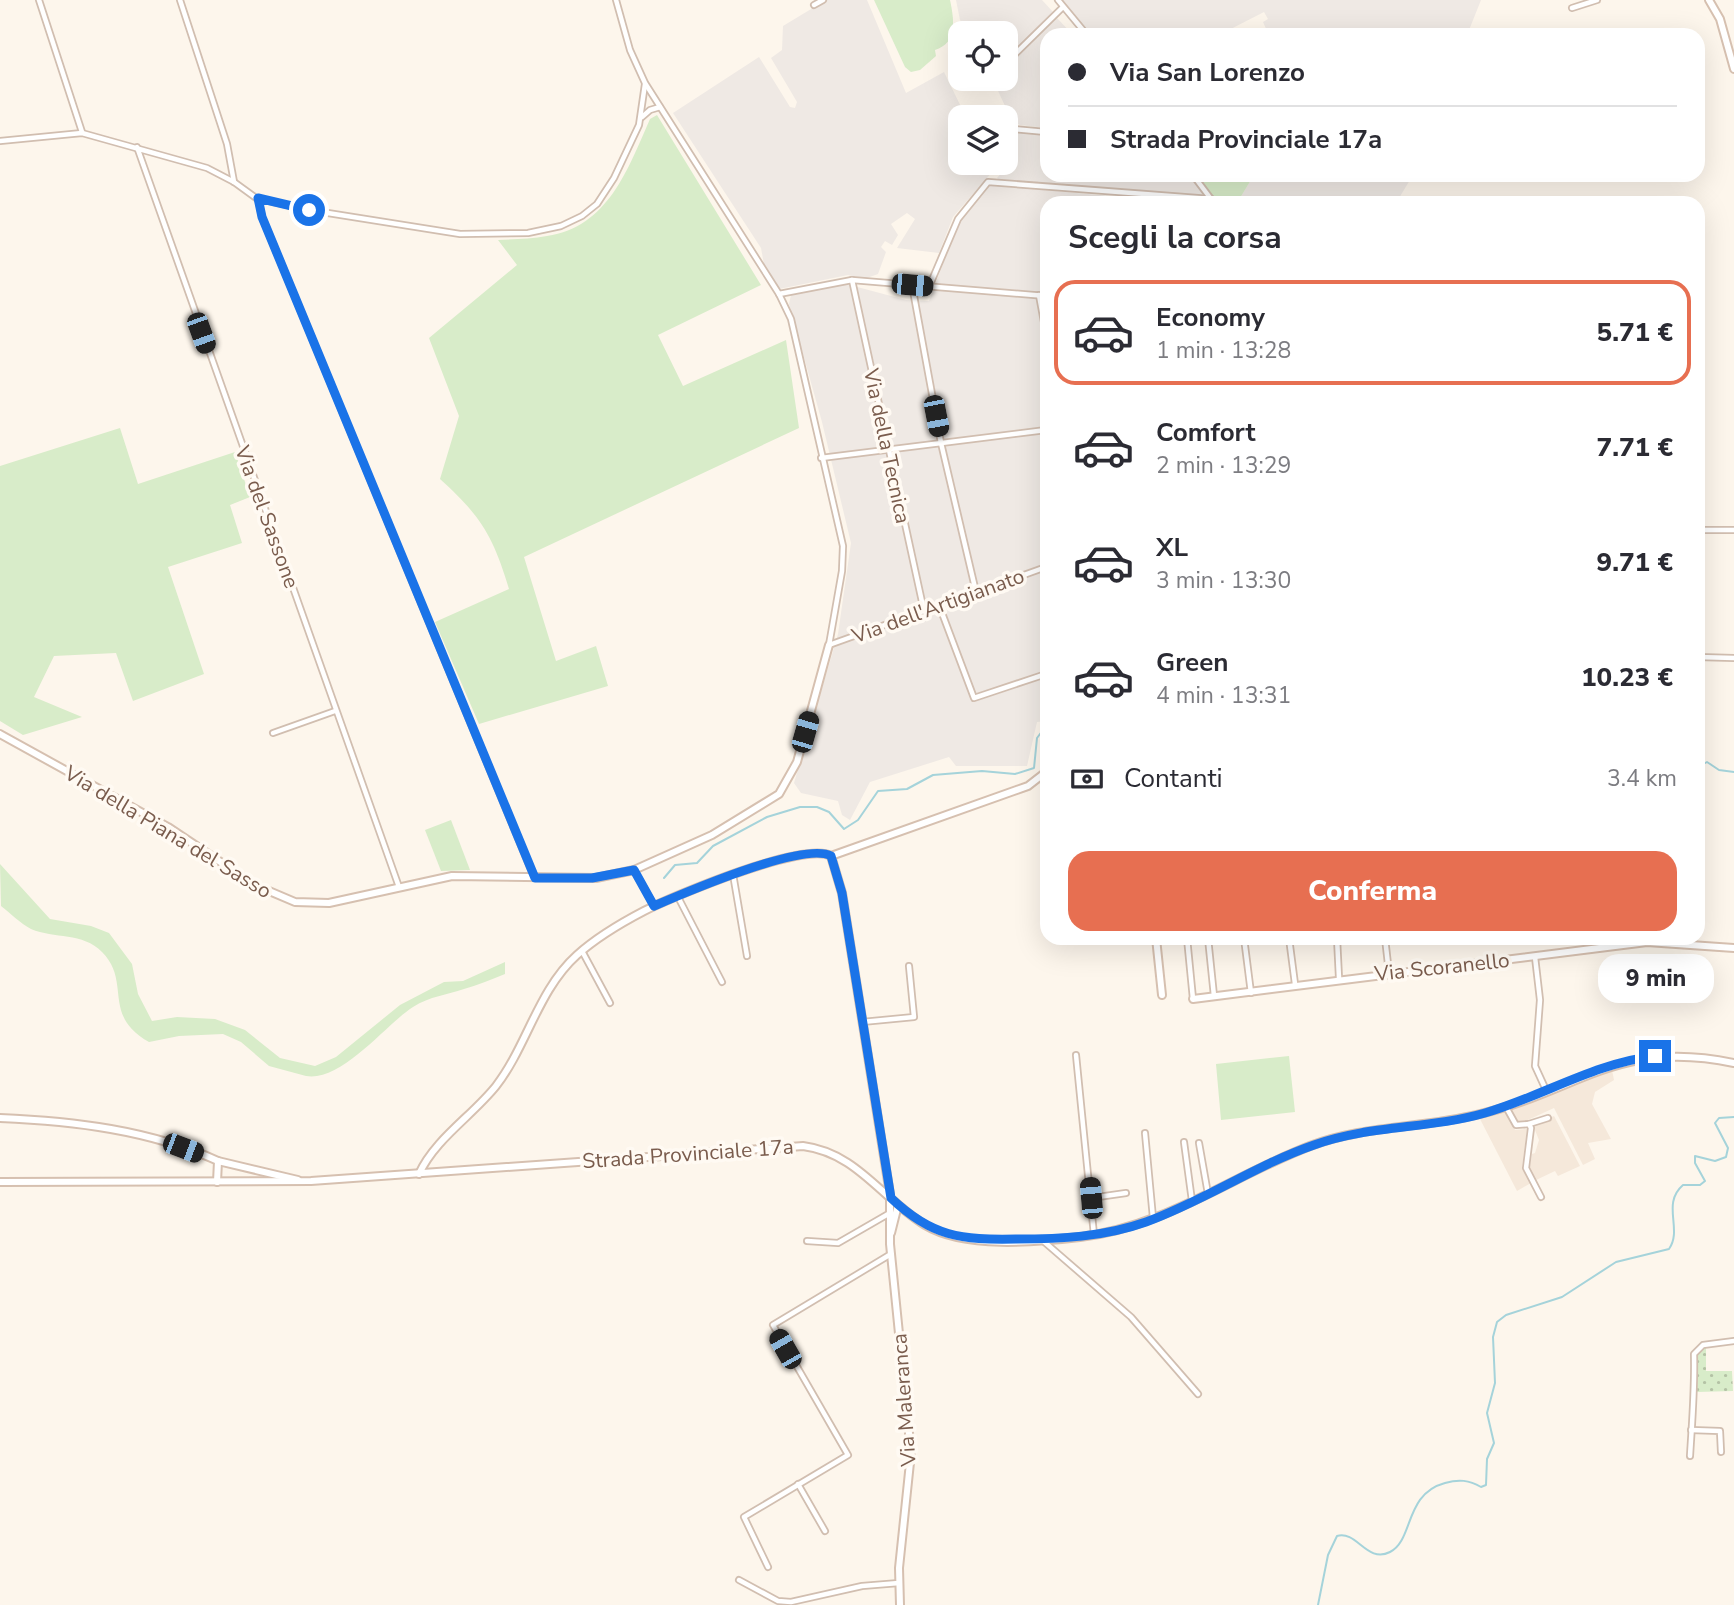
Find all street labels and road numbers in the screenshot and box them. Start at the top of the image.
street label: Via della Tecnica [857,365,917,526]
street label: Via del Sassone [228,441,306,592]
street label: Via dell'Artigianato [847,562,1028,651]
street label: Via della Piana del Sasso [58,758,277,905]
street label: Via Scoranello [1372,946,1511,988]
street label: Strada Provinciale 17a [581,1133,795,1175]
street label: Via Maleranca [885,1332,923,1469]

